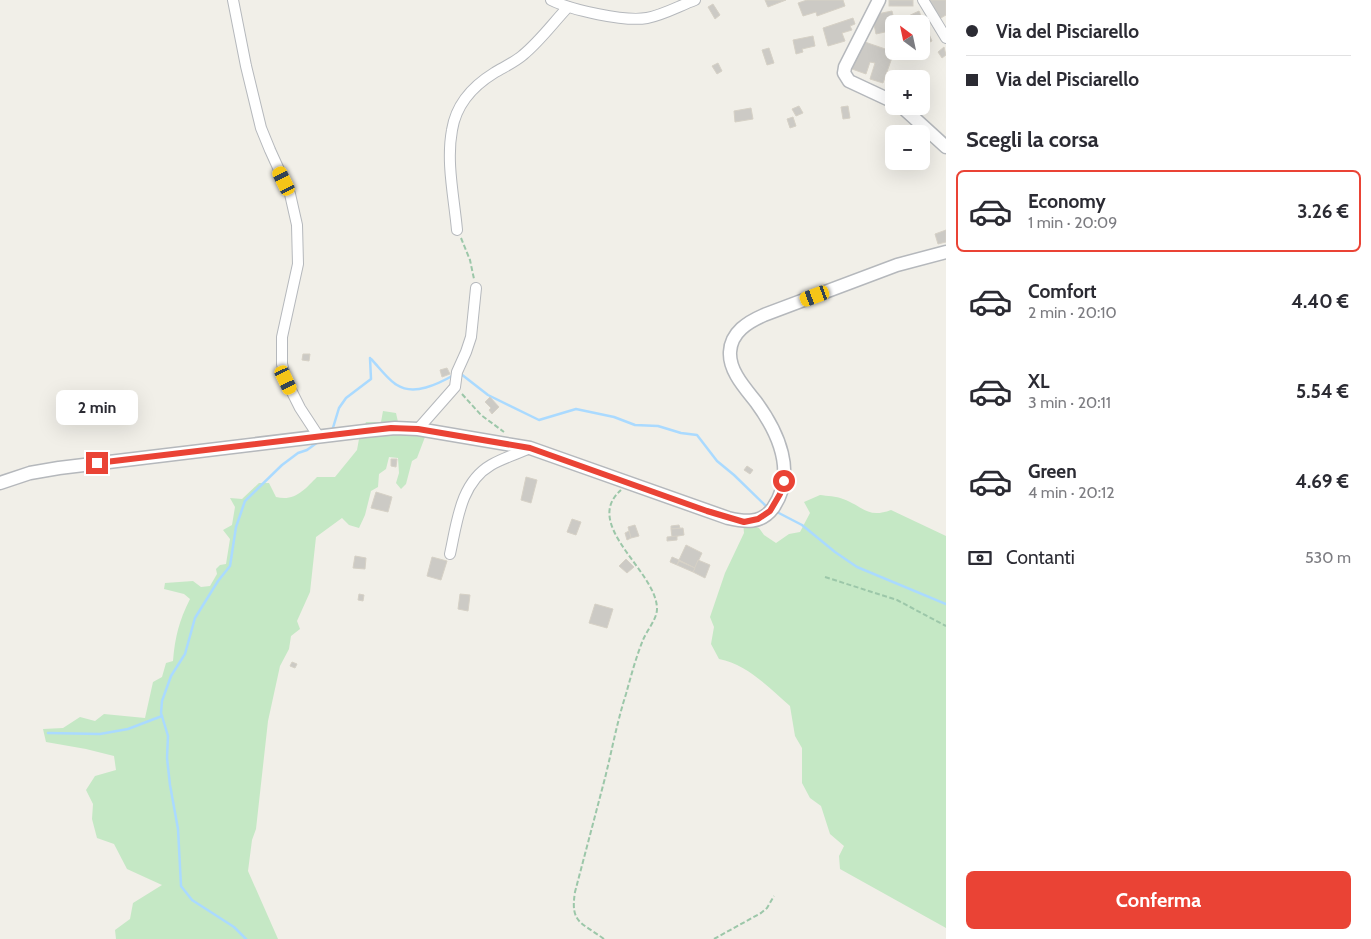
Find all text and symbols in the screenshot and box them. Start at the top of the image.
north arrow [885,15,930,60]
map controls [885,15,930,170]
text: Via del Pisciarello [996,20,1139,43]
text: Via del Pisciarello [996,68,1139,91]
button: + [885,70,930,115]
button: − [885,125,930,170]
text: Scegli la corsa [966,126,1099,153]
car [270,164,297,198]
icon: car [968,189,1013,234]
text: Economy [1028,190,1106,213]
text: 3.26 € [1297,200,1349,223]
text: 1 min · 20:09 [1028,213,1117,232]
icon: car [968,279,1013,324]
text: Comfort [1028,280,1097,303]
car [798,284,831,308]
text: 4.40 € [1291,290,1349,313]
text: 2 min · 20:10 [1028,303,1117,322]
car [272,363,299,397]
icon: car [968,369,1013,414]
text: XL [1028,370,1049,393]
text: 5.54 € [1296,380,1349,403]
callout: 2 min [56,390,138,426]
text: 3 min · 20:11 [1028,393,1111,412]
text: 2 min [78,398,116,417]
route end [86,452,108,474]
icon: car [968,459,1013,504]
text: Green [1028,460,1077,483]
route start [773,470,795,492]
text: 4.69 € [1295,470,1349,493]
text: 4 min · 20:12 [1028,483,1115,502]
icon: cash [966,544,994,572]
text: Contanti [1006,546,1075,569]
text: 530 m [1305,548,1351,567]
button: Conferma [966,871,1351,929]

